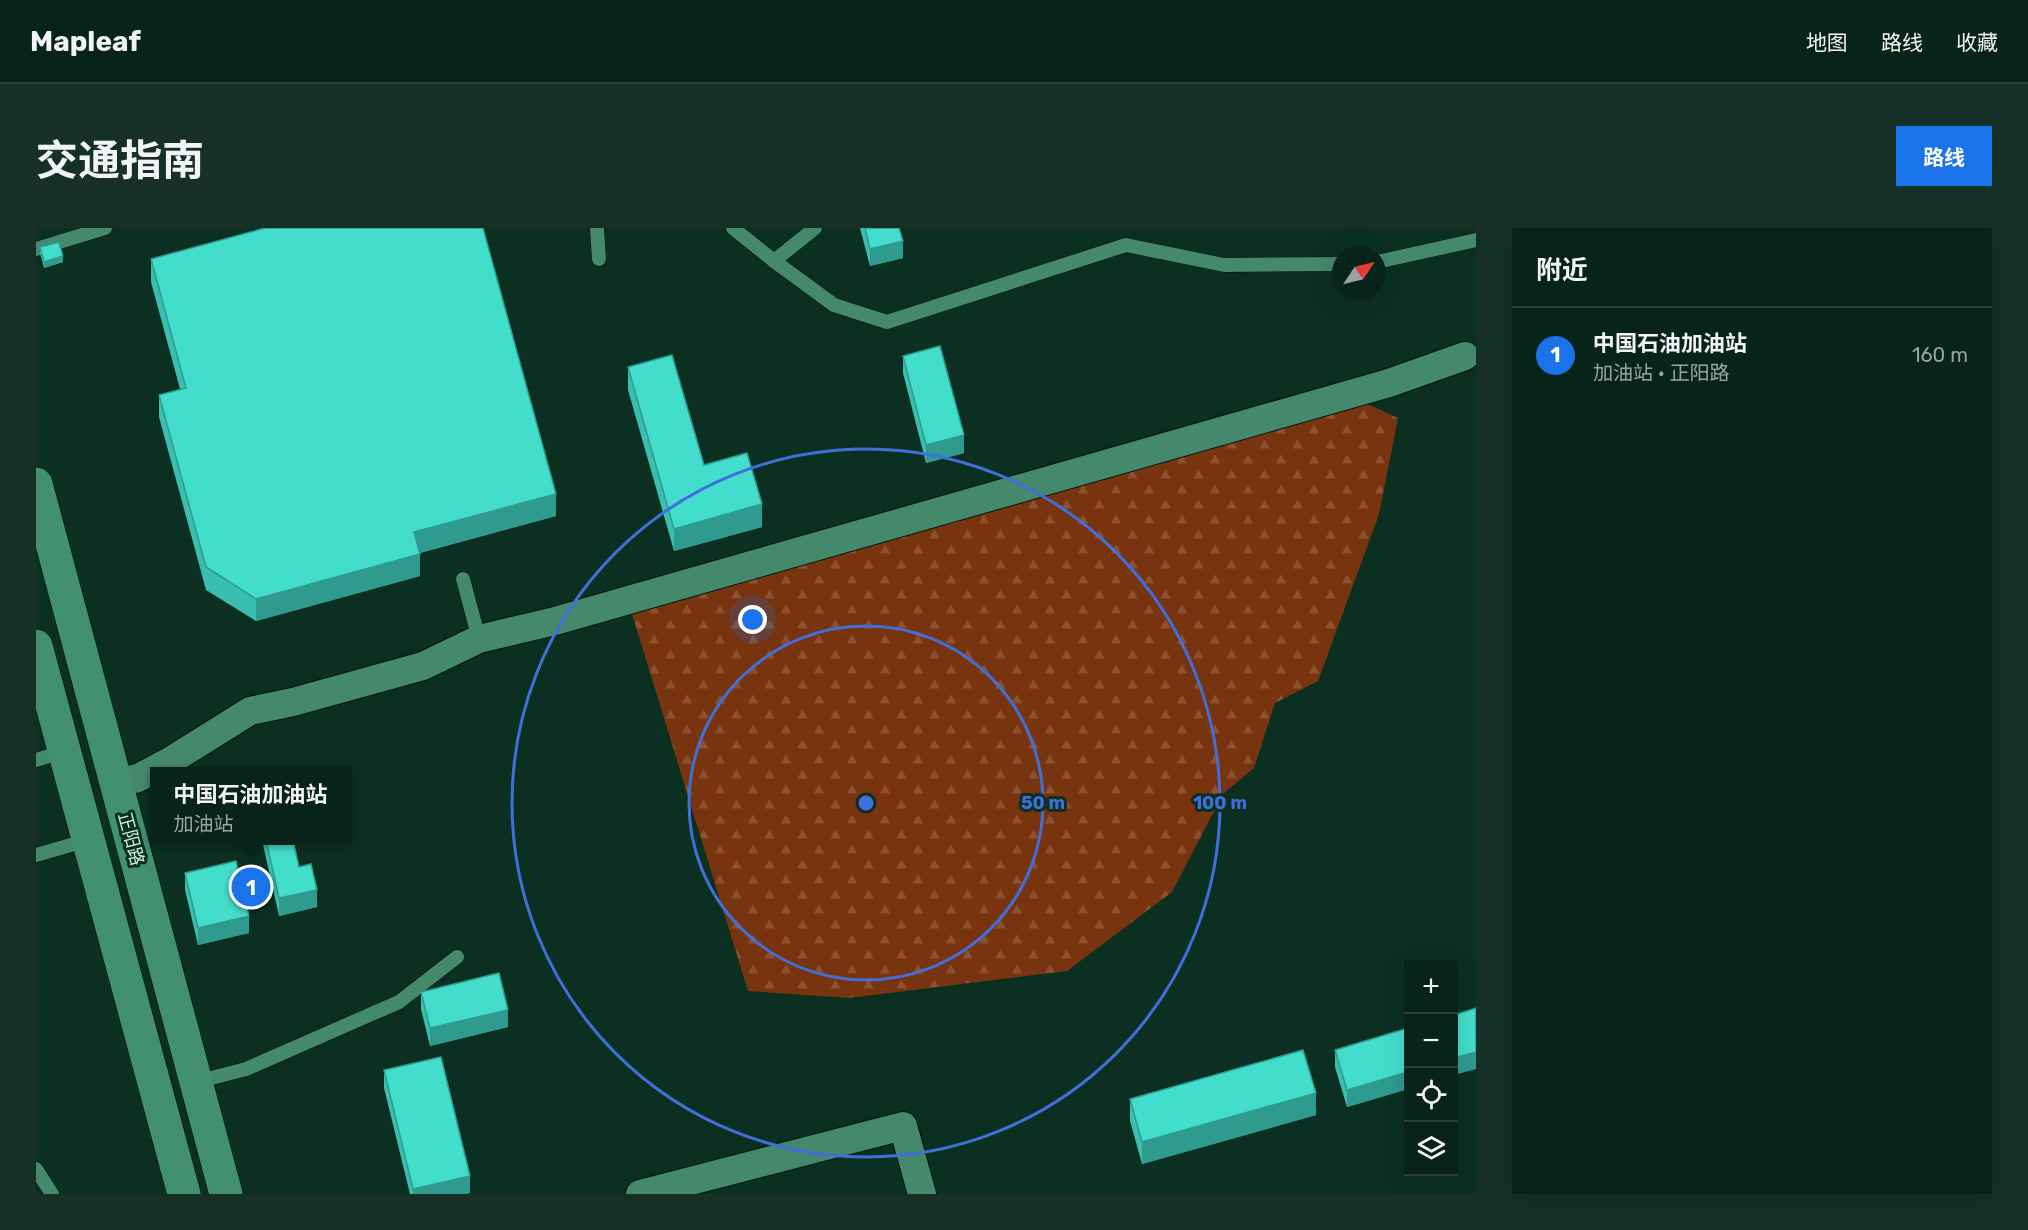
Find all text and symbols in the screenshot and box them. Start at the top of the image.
text: Mapleaf [30,25,141,58]
text: 地图 [1806,30,1848,55]
text: 路线 [1881,30,1923,55]
text: 收藏 [1956,30,1998,55]
button: 路线 [1896,126,1992,186]
text: 交通指南 [36,136,204,186]
north arrow [1332,246,1386,300]
text: 附近 [1536,255,1588,286]
text: 中国石油加油站 [1593,330,1747,357]
text: 1 [1551,343,1560,367]
text: 160 m [1912,343,1968,367]
text: 加油站 · 正阳路 [1593,361,1729,385]
your location [738,605,767,634]
popup [150,767,351,845]
text: 中国石油加油站 [173,781,328,808]
text: 50 m [1021,792,1065,814]
text: 100 m [1193,792,1247,814]
centre of rings [856,793,876,813]
street label: 正阳路 [113,810,149,868]
text: 加油站 [173,812,233,836]
pin: 1 [232,864,270,910]
map controls [1404,960,1458,1176]
button: + [1404,960,1458,1014]
button: − [1404,1014,1458,1068]
button: locate [1404,1068,1458,1122]
button: layers [1404,1122,1458,1176]

